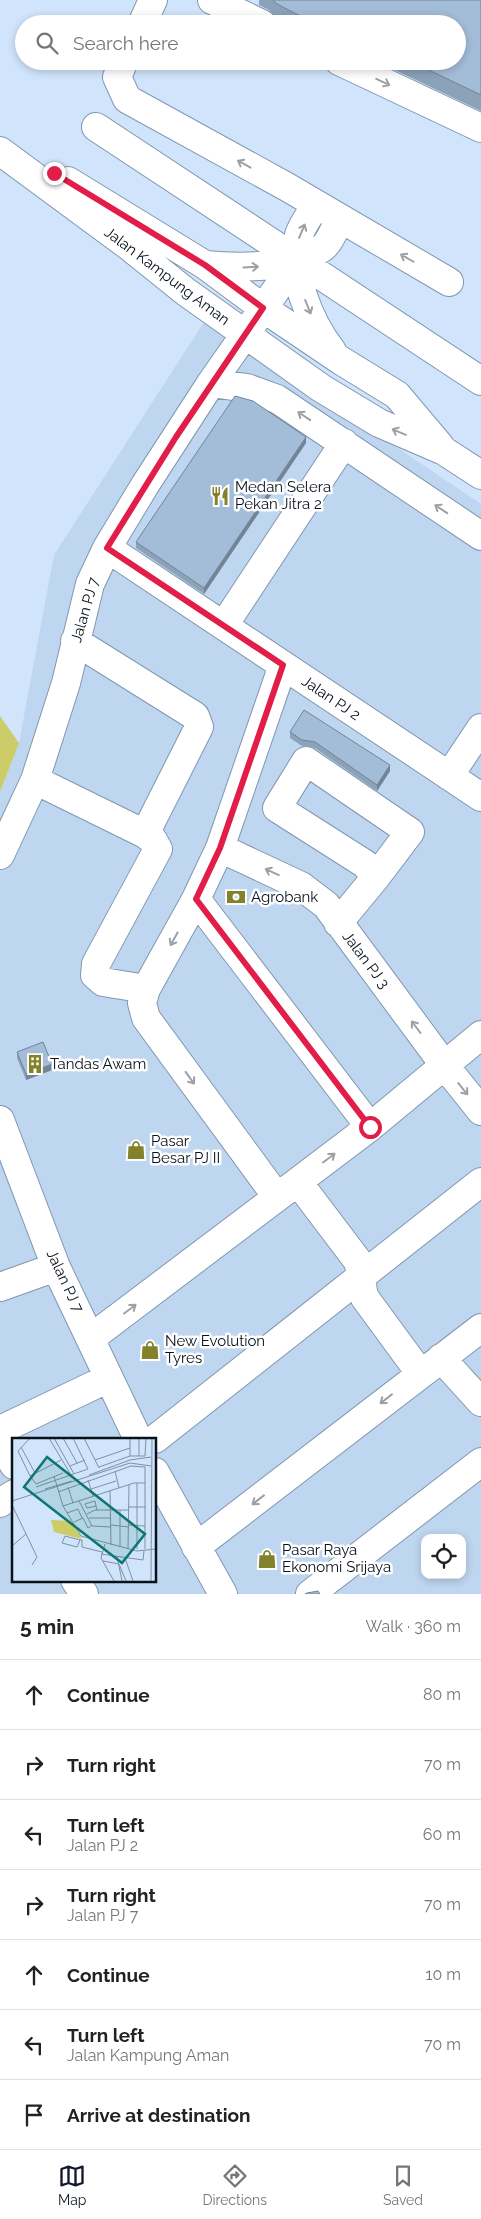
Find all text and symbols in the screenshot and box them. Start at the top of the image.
search box [15,15,466,70]
icon: search [33,29,61,57]
text: Search here [73,32,179,54]
one-way arrow [375,78,390,87]
one-way arrow [237,159,252,169]
route end [43,162,66,185]
street label: Jalan Kampung Aman [101,223,233,329]
one-way arrow [298,224,307,239]
one-way arrow [400,252,414,262]
one-way arrow [243,262,259,271]
one-way arrow [304,299,314,314]
one-way arrow [297,411,311,421]
one-way arrow [392,426,407,436]
place label: Medan Selera Pekan Jitra 2 [235,478,331,513]
restaurant icon: Medan Selera Pekan Jitra 2 [209,485,231,507]
one-way arrow [434,504,448,514]
street label: Jalan PJ 7 [67,575,103,645]
street label: Jalan PJ 2 [298,672,364,724]
one-way arrow [265,867,280,877]
bank icon: Agrobank [225,886,247,908]
place label: Agrobank [251,888,318,906]
street label: Jalan PJ 3 [339,928,393,992]
one-way arrow [169,931,179,945]
one-way arrow [411,1020,421,1034]
building icon: Tandas Awam [24,1053,46,1075]
place label: Tandas Awam [50,1055,146,1073]
one-way arrow [185,1071,195,1085]
one-way arrow [457,1082,468,1095]
route start [359,1116,382,1139]
place label: Pasar Besar PJ II [151,1132,220,1167]
shop icon: Pasar Besar PJ II [125,1139,147,1161]
one-way arrow [322,1152,335,1163]
street label: Jalan PJ 7 [43,1247,87,1315]
one-way arrow [123,1304,137,1314]
place label: New Evolution Tyres [165,1332,265,1367]
shop icon: New Evolution Tyres [139,1339,161,1361]
one-way arrow [380,1394,393,1405]
inset map [12,1438,156,1582]
one-way arrow [252,1494,265,1505]
map controls [421,1534,466,1579]
button: locate [421,1534,466,1579]
place label: Pasar Raya Ekonomi Srijaya [282,1541,391,1576]
shop icon: Pasar Raya Ekonomi Srijaya [256,1548,278,1570]
text: 5 min [20,1614,74,1639]
text: Walk · 360 m [366,1617,461,1636]
icon: ahead [20,1681,48,1709]
text: Continue [67,1684,150,1706]
text: 80 m [423,1685,461,1704]
icon: right [20,1751,48,1779]
text: Turn right [67,1754,156,1776]
text: 70 m [424,1755,461,1774]
text: Turn left [67,1814,144,1836]
icon: left [20,1821,48,1849]
text: 60 m [423,1825,461,1844]
text: Jalan PJ 2 [67,1836,138,1855]
text: Turn right [67,1884,156,1906]
icon: right [20,1891,48,1919]
text: 70 m [424,1895,461,1914]
text: Jalan PJ 7 [67,1906,138,1925]
icon: ahead [20,1961,48,1989]
text: Continue [67,1964,150,1986]
text: 10 m [426,1965,461,1984]
text: Turn left [67,2024,144,2046]
icon: left [20,2031,48,2059]
text: 70 m [424,2035,461,2054]
text: Jalan Kampung Aman [67,2046,229,2065]
icon: arrive [20,2101,48,2129]
text: Arrive at destination [67,2104,251,2126]
tab: Map [58,2162,86,2208]
tab: Directions [202,2162,267,2208]
tab: Saved [383,2162,423,2208]

